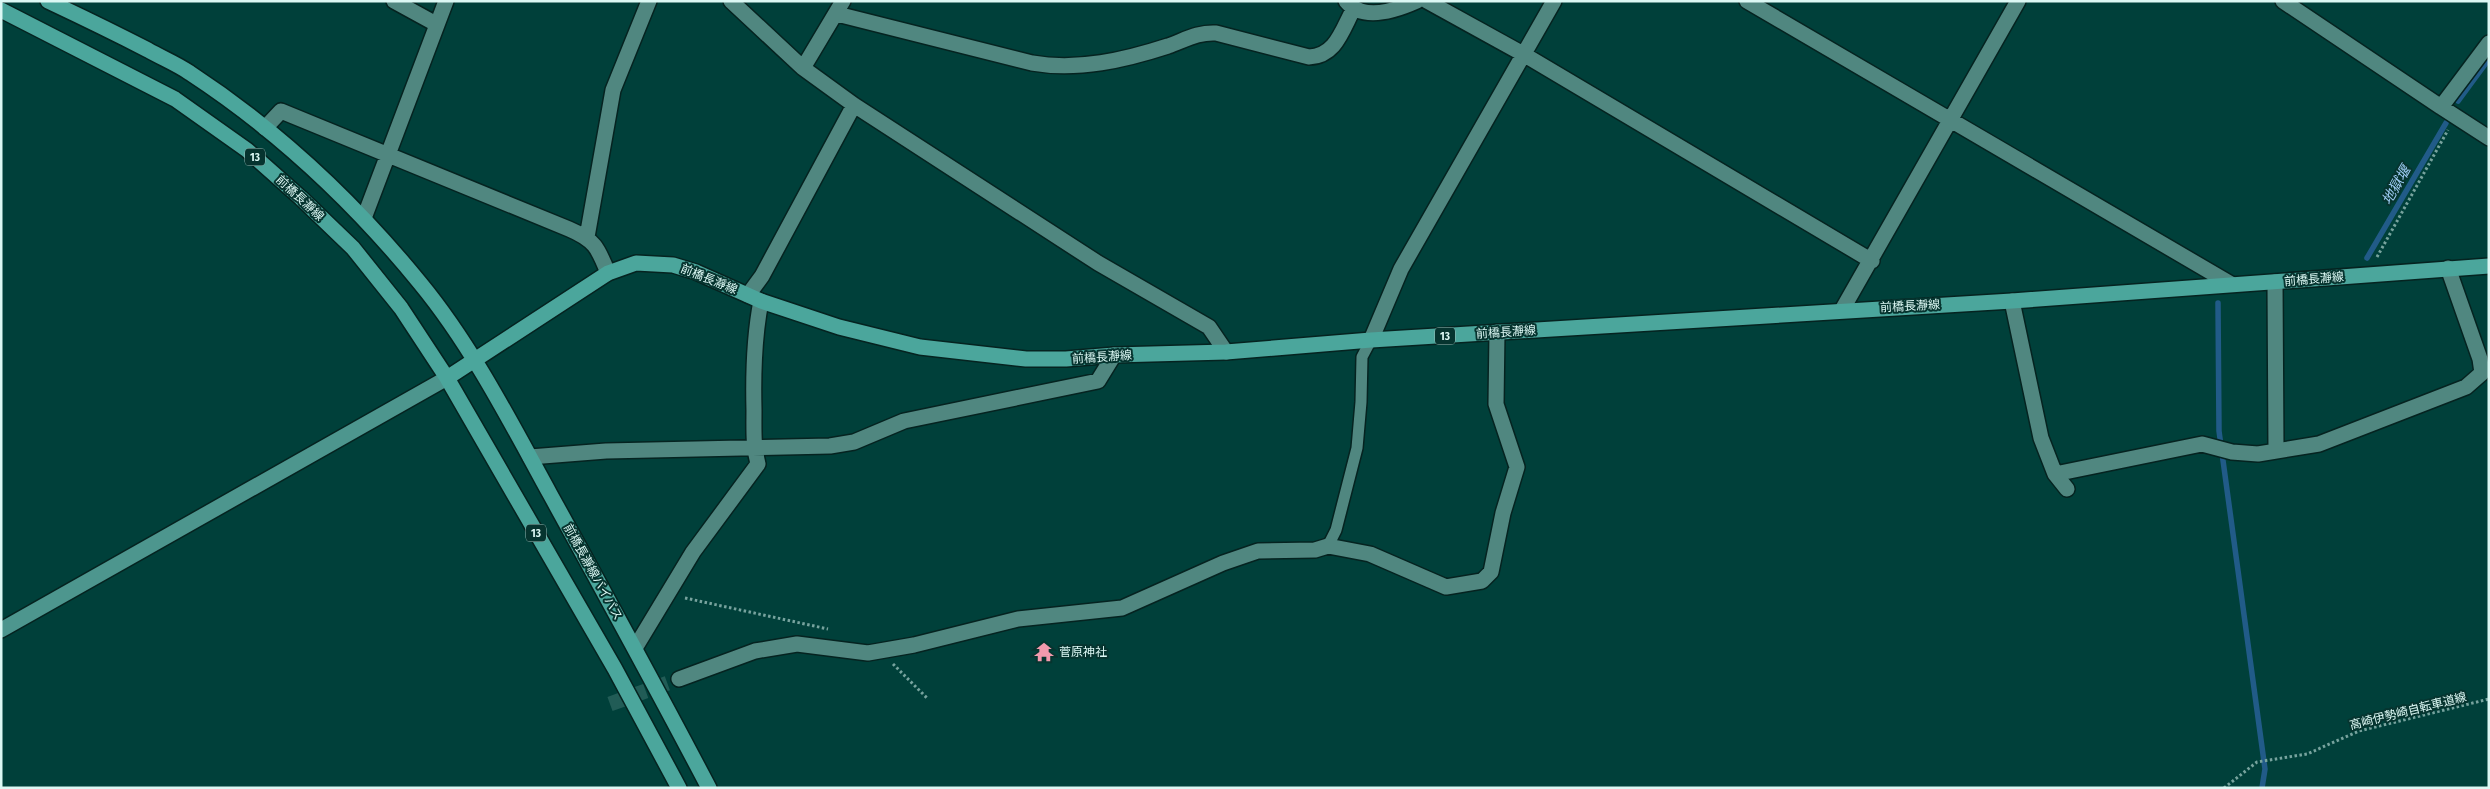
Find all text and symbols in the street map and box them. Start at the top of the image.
road number: 13 [245,148,265,166]
water label: 地獄堰 [2379,160,2416,208]
street label: 前橋長瀞線 [273,172,327,224]
street label: 前橋長瀞線 [679,261,739,297]
street label: 前橋長瀞線 [2283,269,2345,289]
street label: 前橋長瀞線 [1880,297,1940,315]
street label: 前橋長瀞線 [1476,323,1536,341]
road number: 13 [1435,328,1455,344]
street label: 前橋長瀞線 [1072,348,1132,366]
street label: 前橋長瀞線バイパス [561,521,625,623]
road number: 13 [526,524,546,542]
temple icon: 菅原神社 [1033,641,1055,663]
place label: 菅原神社 [1059,645,1107,659]
street label: 高崎伊勢崎自転車道線 [2348,690,2468,732]

